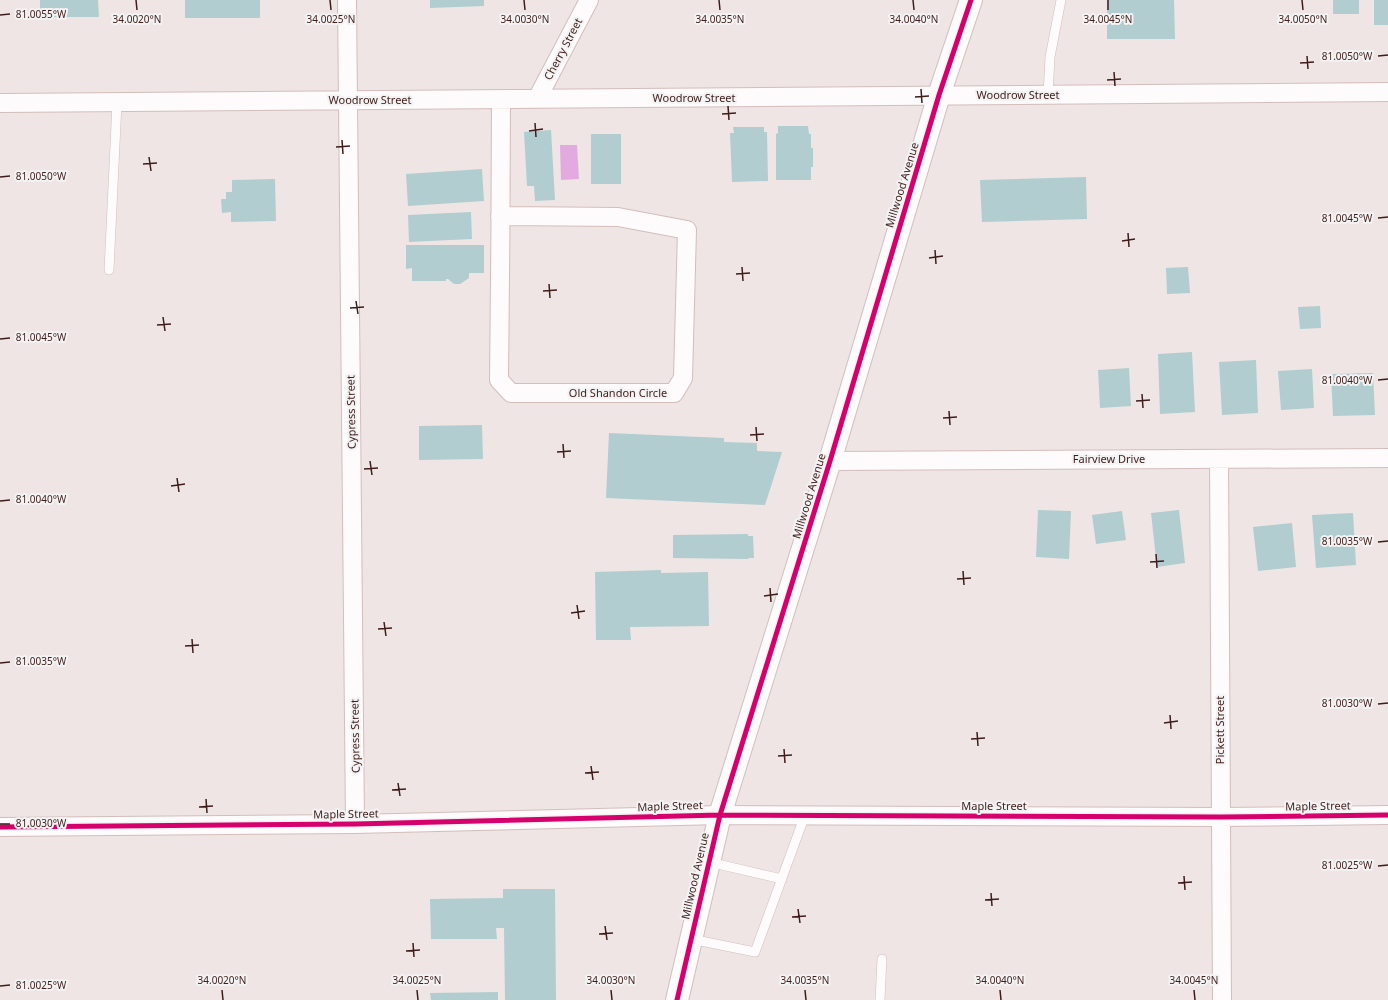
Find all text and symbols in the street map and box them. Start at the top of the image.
text: 81.0055°W [16,7,67,21]
text: 34.0020°N [113,12,161,26]
text: 34.0025°N [307,12,355,26]
text: 34.0030°N [501,12,549,26]
text: 34.0035°N [696,12,744,26]
text: 34.0040°N [890,12,938,26]
text: 34.0045°N [1084,12,1132,26]
text: 34.0050°N [1279,12,1327,26]
street label: Cherry Street [540,15,585,82]
text: 81.0050°W [1322,49,1373,63]
street label: Woodrow Street [976,87,1060,102]
street label: Woodrow Street [652,90,736,105]
street label: Woodrow Street [328,92,412,107]
street label: Millwood Avenue [881,140,922,229]
text: 81.0050°W [16,169,67,183]
text: 81.0045°W [1322,211,1373,225]
text: 81.0045°W [16,330,67,344]
text: 81.0040°W [1322,373,1373,387]
street label: Cypress Street [342,375,359,449]
street label: Old Shandon Circle [569,385,667,400]
street label: Millwood Avenue [788,451,829,540]
street label: Fairview Drive [1073,451,1145,466]
text: 81.0040°W [16,492,67,506]
text: 81.0035°W [1322,534,1373,548]
text: 81.0035°W [16,654,67,668]
street label: Pickett Street [1212,696,1227,764]
text: 81.0030°W [1322,696,1373,710]
street label: Cypress Street [346,699,363,773]
street label: Maple Street [637,797,703,814]
street label: Maple Street [1285,797,1351,814]
street label: Maple Street [961,798,1027,813]
street label: Maple Street [313,805,379,822]
text: 81.0030°W [16,816,67,830]
street label: Millwood Avenue [677,831,712,921]
text: 81.0025°W [1322,858,1373,872]
text: 34.0020°N [198,973,246,987]
text: 34.0025°N [393,973,441,987]
text: 34.0030°N [587,973,635,987]
text: 34.0035°N [781,973,829,987]
text: 34.0040°N [976,973,1024,987]
text: 34.0045°N [1170,973,1218,987]
text: 81.0025°W [16,978,67,992]

